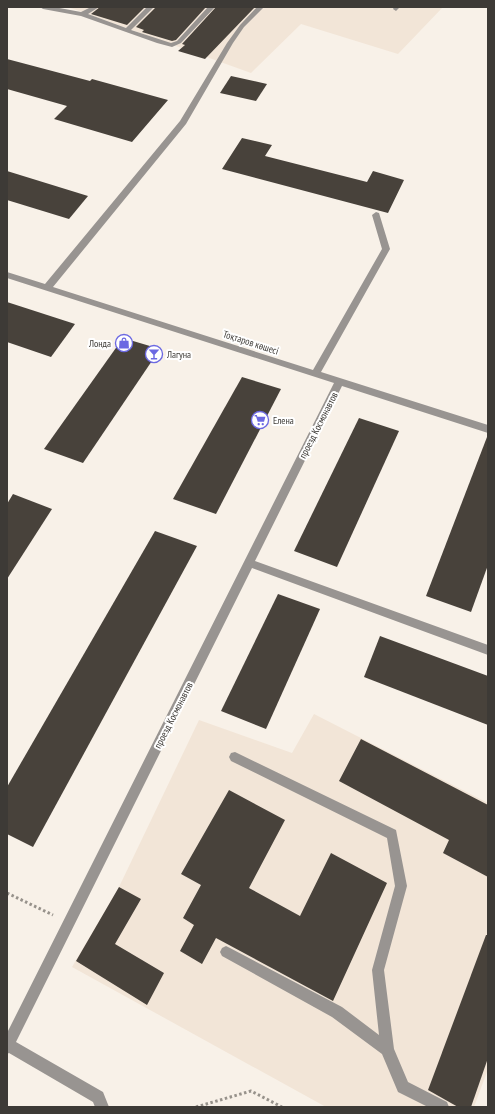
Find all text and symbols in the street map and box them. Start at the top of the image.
street label: Тоқтаров көшесі [221,327,280,358]
shop icon: Лонда [114,333,134,353]
place label: Лонда [88,337,111,350]
bar icon: Лагуна [144,344,164,364]
place label: Лагуна [166,348,191,361]
street label: проезд Космонавтов [296,390,341,461]
supermarket icon: Елена [250,410,270,430]
place label: Елена [273,414,294,427]
street label: проезд Космонавтов [151,680,196,751]

